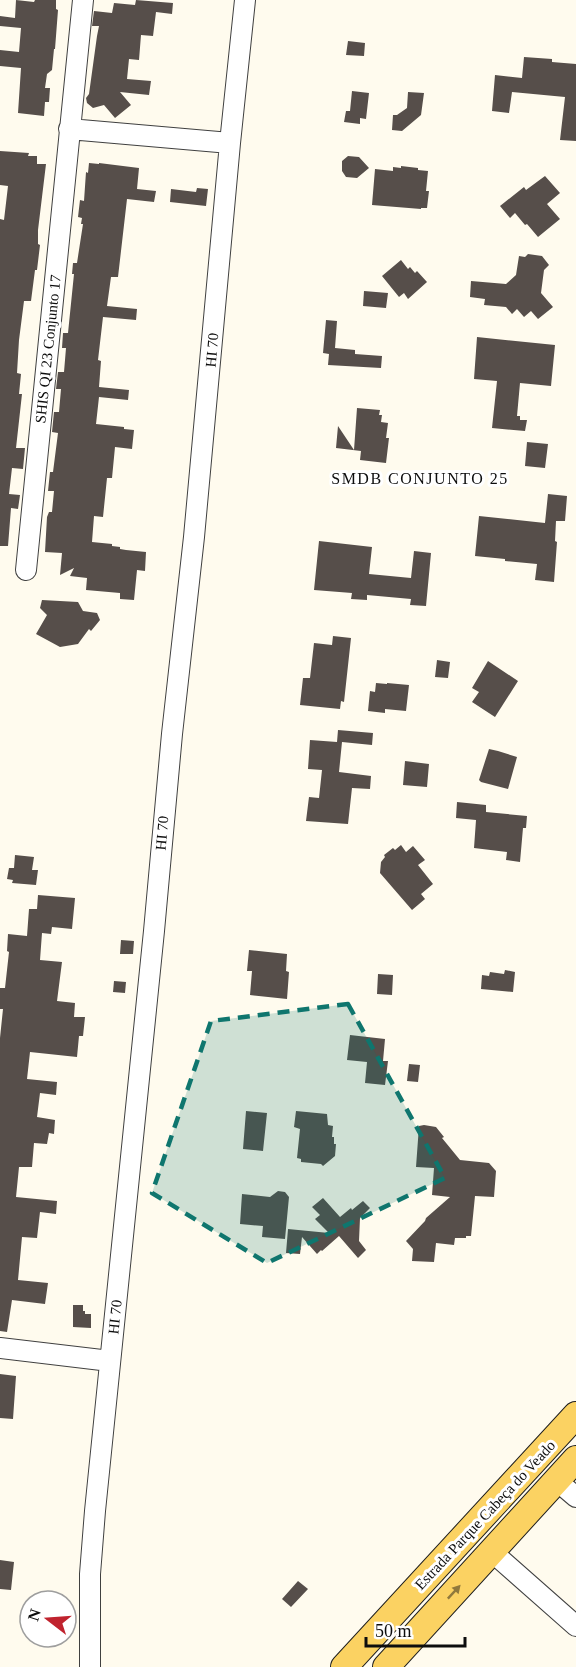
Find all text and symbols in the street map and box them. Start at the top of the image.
street label: SHIS QI 23 Conjunto 17 [32,273,64,424]
street label: HI 70 [203,332,221,368]
district label: SMDB CONJUNTO 25 [331,470,509,487]
street label: HI 70 [153,815,171,851]
street label: HI 70 [105,1299,125,1335]
street label: Estrada Parque Cabeça do Veado [412,1437,558,1593]
one-way arrow [446,1585,460,1599]
north arrow [18,1589,78,1649]
text: N [24,1606,44,1623]
scale bar [366,1610,465,1648]
text: 50 m [375,1621,412,1641]

